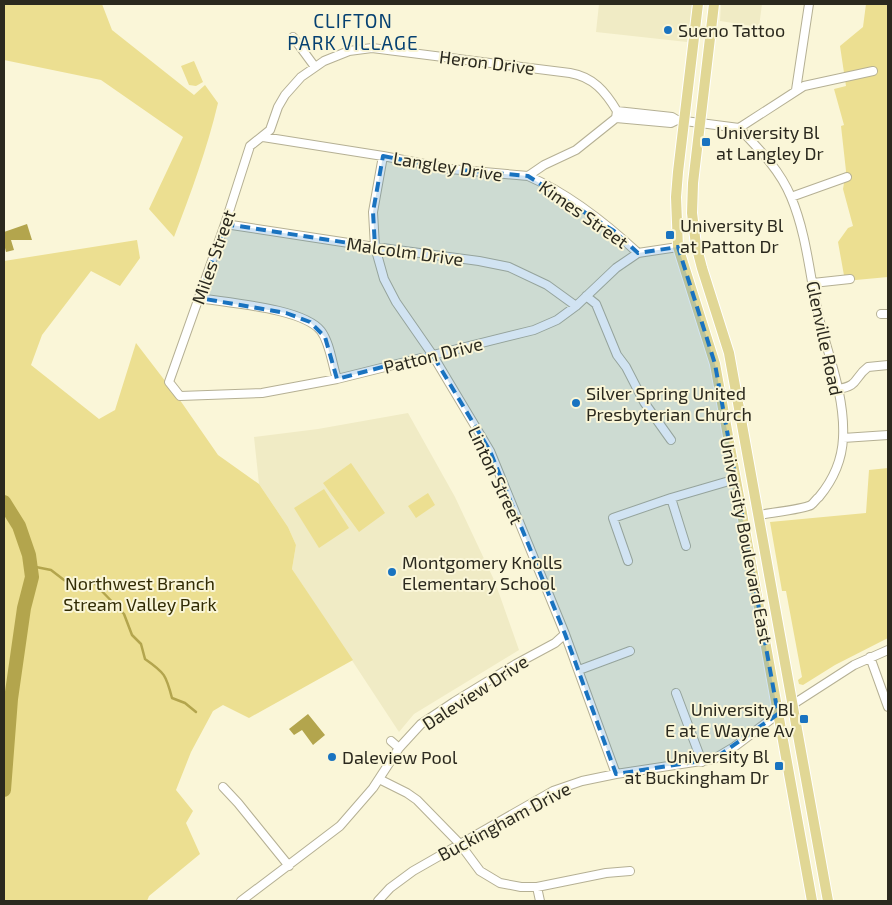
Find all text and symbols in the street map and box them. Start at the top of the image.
district label: CLIFTON PARK VILLAGE [287,9,419,54]
place label: Sueno Tattoo [678,19,785,41]
marker: Sueno Tattoo [662,24,674,36]
street label: Heron Drive [438,45,536,79]
place label: University Bl at Langley Dr [716,121,824,164]
marker: University Bl at Langley Dr [700,136,712,148]
street label: Langley Drive [392,146,504,186]
street label: Kimes Street [535,175,633,253]
street label: Miles Street [187,207,239,307]
place label: University Bl at Patton Dr [680,214,784,257]
marker: University Bl at Patton Dr [664,229,676,241]
street label: Malcolm Drive [345,232,465,270]
street label: Glenville Road [802,279,848,397]
street label: Patton Drive [381,332,485,378]
place label: Silver Spring United Presbyterian Church [586,382,752,425]
marker: Silver Spring United Presbyterian Church [570,397,582,409]
street label: Linton Street [464,422,528,528]
street label: University Boulevard East [716,435,778,645]
place label: Montgomery Knolls Elementary School [402,551,562,594]
marker: Montgomery Knolls Elementary School [386,566,398,578]
park label: Northwest Branch Stream Valley Park [63,572,217,615]
street label: Daleview Drive [418,650,532,734]
place label: University Bl E at E Wayne Av [665,698,795,741]
marker: University Bl E at E Wayne Av [798,713,810,725]
place label: University Bl at Buckingham Dr [625,745,770,788]
place label: Daleview Pool [342,746,458,768]
marker: Daleview Pool [326,751,338,763]
marker: University Bl at Buckingham Dr [773,760,785,772]
street label: Buckingham Drive [434,777,574,865]

